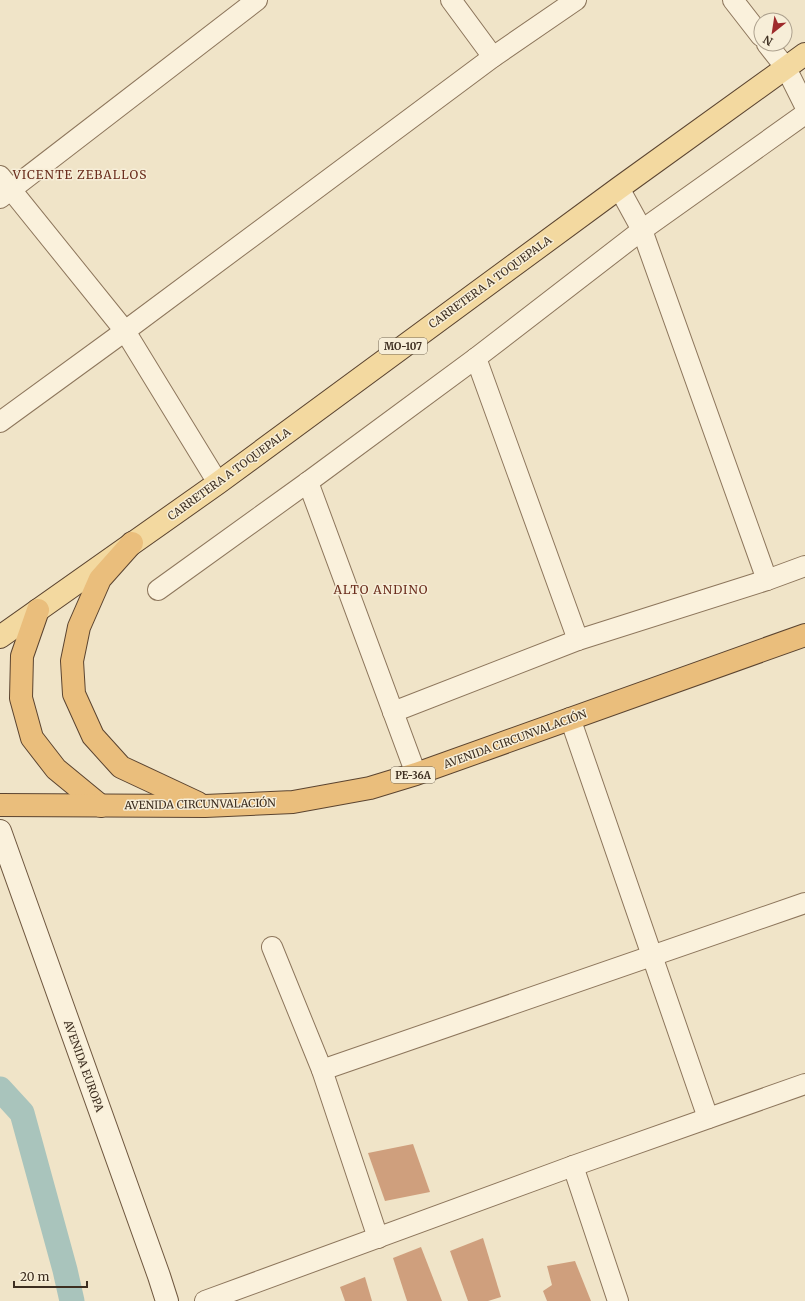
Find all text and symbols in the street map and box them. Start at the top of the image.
north arrow [753,12,793,52]
text: N [760,32,775,49]
district label: VICENTE ZEBALLOS [12,167,147,182]
street label: CARRETERA A TOQUEPALA [426,233,554,331]
road number: MO-107 [379,338,427,354]
street label: CARRETERA A TOQUEPALA [165,425,293,523]
district label: ALTO ANDINO [333,582,428,597]
street label: AVENIDA CIRCUNVALACIÓN [441,706,589,772]
road number: PE-36A [391,767,435,783]
street label: AVENIDA CIRCUNVALACIÓN [123,796,276,812]
street label: AVENIDA EUROPA [61,1017,107,1114]
scale bar [14,1263,87,1289]
text: 20 m [20,1269,49,1284]

